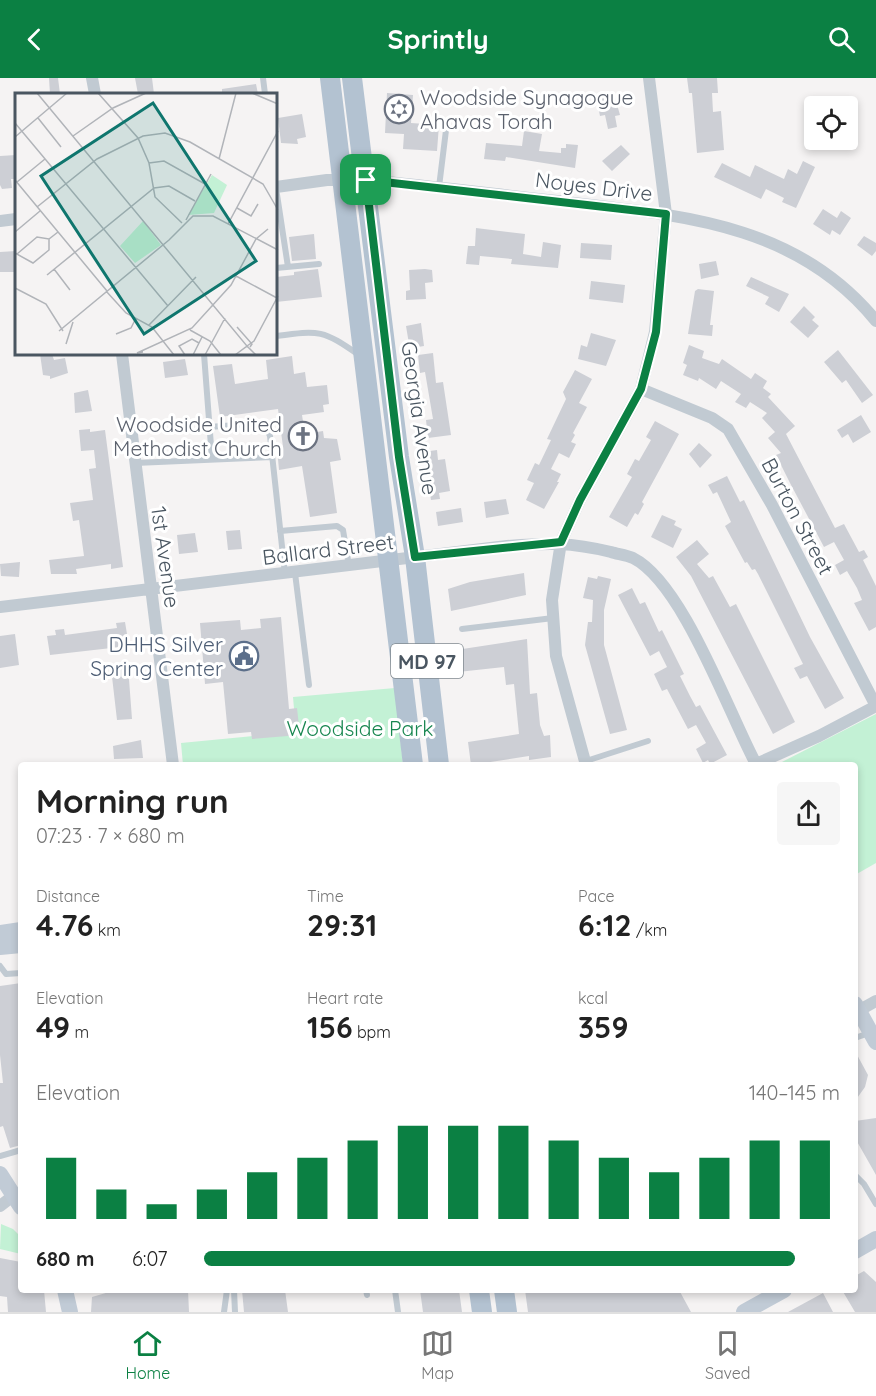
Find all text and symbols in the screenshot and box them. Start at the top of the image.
text: Sprintly [387,22,489,56]
icon: back [18,23,51,56]
icon: search [825,23,858,56]
place label: Woodside Synagogue Ahavas Torah [420,84,633,134]
inset map [15,93,278,356]
synagogue icon: Woodside Synagogue Ahavas Torah [383,93,415,125]
map controls [804,96,858,150]
button: locate [804,96,858,150]
pin [340,154,391,205]
icon: arrive [349,163,382,196]
street label: Noyes Drive [534,166,654,206]
street label: Georgia Avenue [396,340,444,496]
place label: Woodside United Methodist Church [113,411,282,461]
church icon: Woodside United Methodist Church [287,420,319,452]
street label: Burton Street [756,453,840,579]
street label: 1st Avenue [146,505,186,609]
street label: Ballard Street [261,528,395,570]
place label: DHHS Silver Spring Center [90,631,223,681]
public building icon: DHHS Silver Spring Center [228,640,260,672]
road number: MD 97 [391,644,463,678]
park label: Woodside Park [286,715,434,741]
text: Morning run [36,780,229,821]
button: share [777,782,840,845]
text: 07:23 · 7 × 680 m [36,823,185,848]
text: Distance [36,886,100,906]
text: Time [307,886,344,906]
text: Pace [578,886,614,906]
text: 4.76 [36,906,93,944]
text: 29:31 [307,906,377,944]
text: 6:12 [578,906,632,944]
text: km [93,920,121,940]
text: /km [632,920,667,940]
text: Elevation [36,988,103,1008]
text: Heart rate [307,988,383,1008]
text: kcal [578,988,608,1008]
text: 49 [36,1008,70,1046]
text: 156 [307,1008,353,1046]
text: 359 [578,1008,628,1046]
text: m [70,1022,89,1042]
text: bpm [353,1022,391,1042]
text: Elevation [36,1080,120,1105]
text: 140–145 m [749,1080,840,1105]
text: 680 m [36,1246,94,1271]
text: 6:07 [132,1246,168,1271]
tab: Home [125,1327,170,1383]
tab: Map [421,1327,454,1383]
tab: Saved [705,1327,751,1383]

